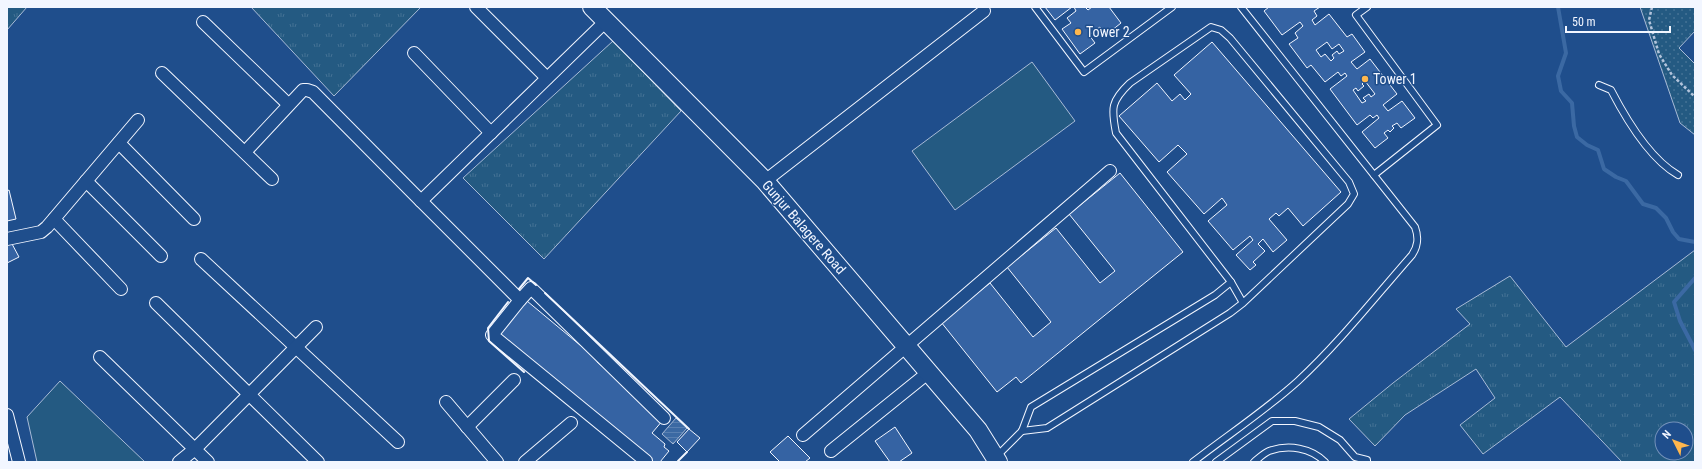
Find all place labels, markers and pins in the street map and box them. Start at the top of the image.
place label: Tower 2 [1086,24,1130,40]
marker: Tower 2 [1073,27,1083,37]
place label: Tower 1 [1373,71,1417,87]
marker: Tower 1 [1360,74,1370,84]

